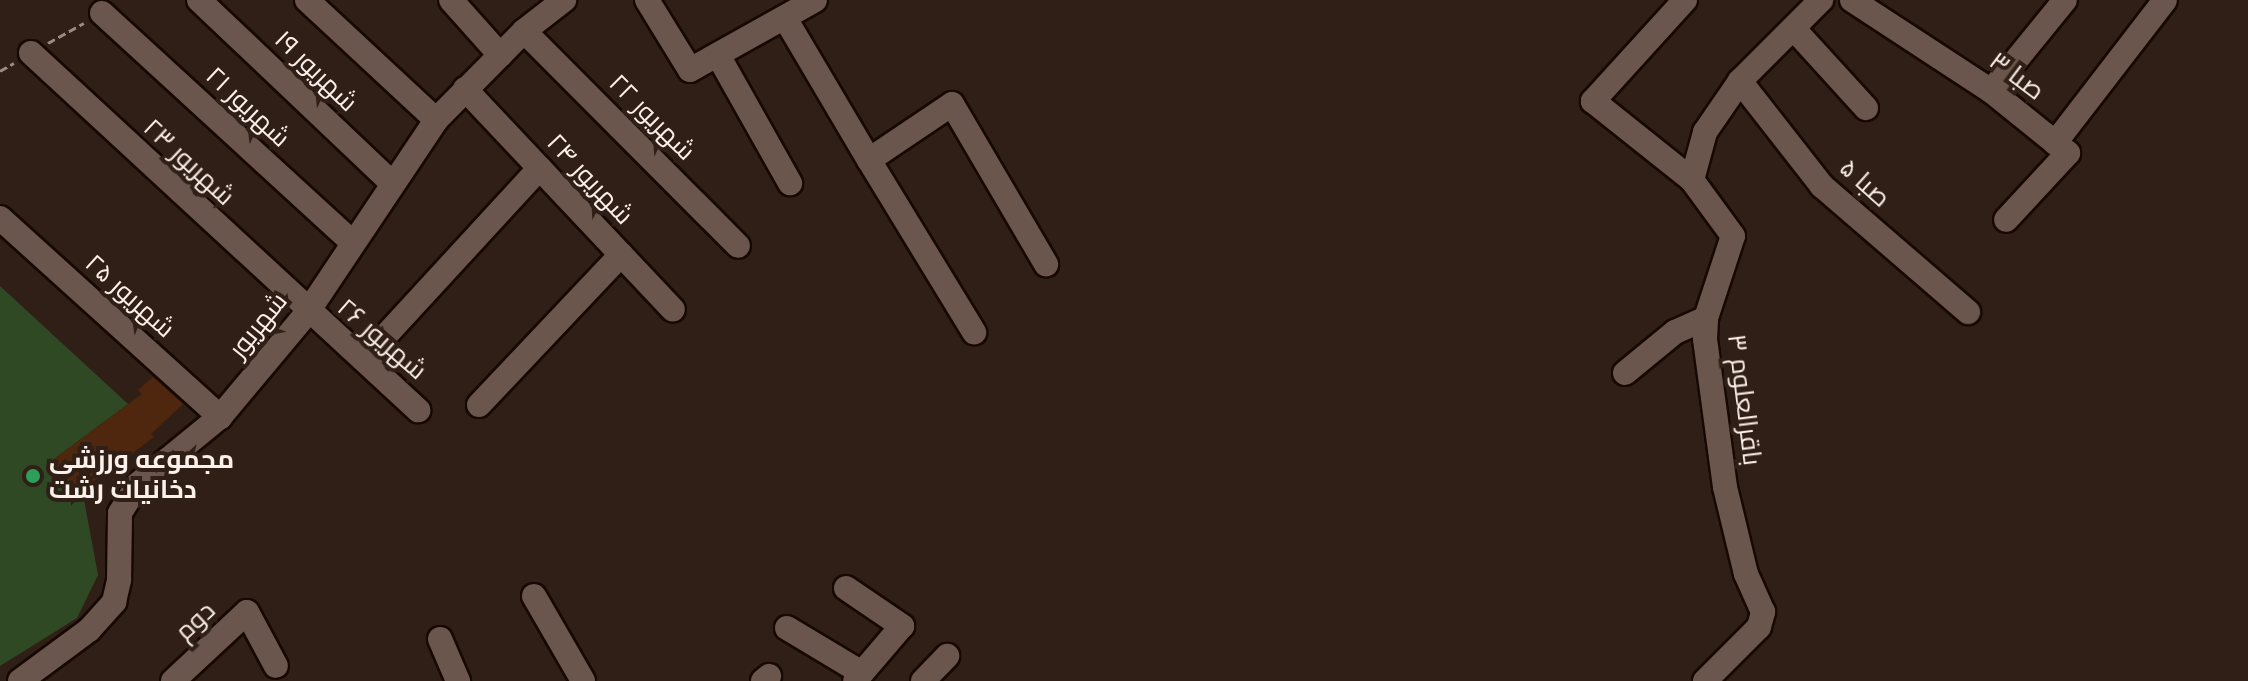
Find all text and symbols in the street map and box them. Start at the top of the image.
street label: شهریور ۱۹ [267,25,363,119]
street label: صبا ۳ [1982,46,2050,108]
street label: شهریور ۲۱ [199,61,295,155]
street label: شهریور ۲۲ [601,68,701,168]
street label: شهریور ۲۳ [136,113,240,213]
street label: شهریور ۲۴ [539,128,639,232]
street label: صبا ۵ [1832,153,1896,215]
street label: شهریور ۲۵ [78,249,180,345]
street label: شهریور [223,287,295,365]
street label: شهریور ۲۶ [330,293,432,387]
street label: باقرالعلوم ۳ [1719,332,1767,468]
place label: مجموعه ورزشی دخانیات رشت [49,445,234,506]
marker: مجموعه ورزشی دخانیات رشت [24,467,42,485]
street label: دوم [170,596,222,648]

